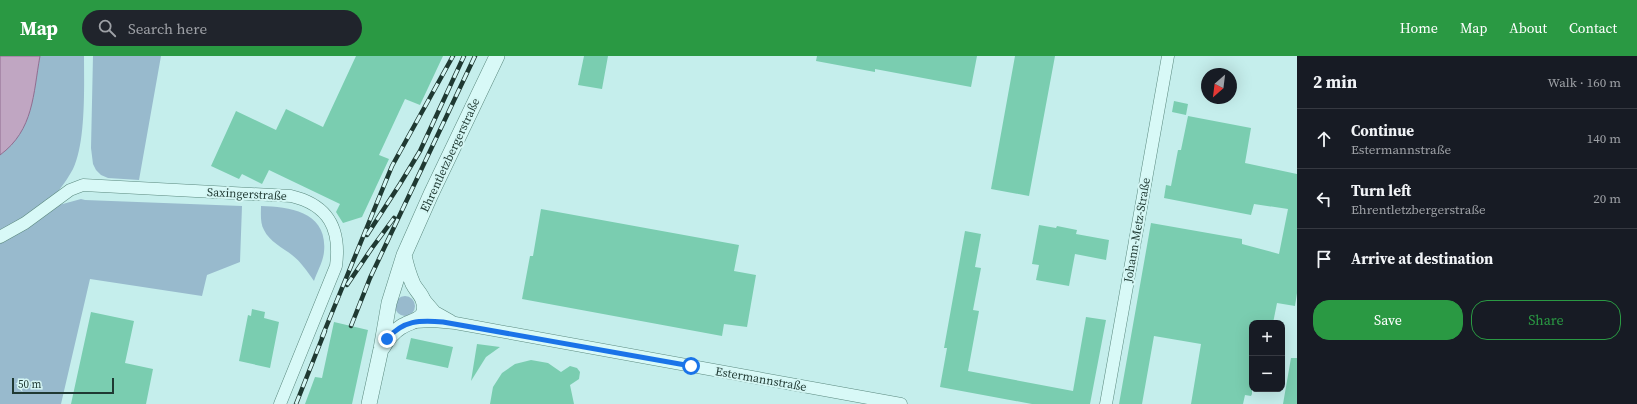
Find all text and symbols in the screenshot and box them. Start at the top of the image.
search box [82,10,362,46]
text: Map [20,15,58,41]
icon: search [96,17,118,39]
text: Search here [128,18,207,39]
text: Home [1400,18,1438,38]
text: Map [1460,18,1487,38]
text: About [1509,18,1547,38]
text: Contact [1569,18,1617,38]
north arrow [1201,68,1237,104]
text: 2 min [1313,70,1357,94]
text: Walk · 160 m [1548,74,1621,91]
street label: Ehrentletzbergerstraße [416,95,484,215]
text: Continue [1351,120,1414,141]
icon: ahead [1313,128,1335,150]
text: 140 m [1587,130,1621,147]
text: Estermannstraße [1351,141,1451,158]
street label: Johann-Metz-Straße [1120,176,1154,285]
text: Turn left [1351,180,1411,201]
street label: Saxingerstraße [207,184,287,204]
icon: left [1313,188,1335,210]
text: 20 m [1593,190,1621,207]
text: Ehrentletzbergerstraße [1351,201,1486,218]
icon: arrive [1313,248,1335,270]
text: Arrive at destination [1351,248,1493,269]
button: Save [1313,300,1463,340]
button: Share [1471,300,1621,340]
map controls [1249,320,1285,392]
button: + [1249,320,1285,356]
route end [378,330,396,348]
button: − [1249,356,1285,392]
route start [682,357,700,375]
street label: Estermannstraße [714,363,808,395]
scale bar [12,376,114,395]
text: 50 m [18,377,41,392]

